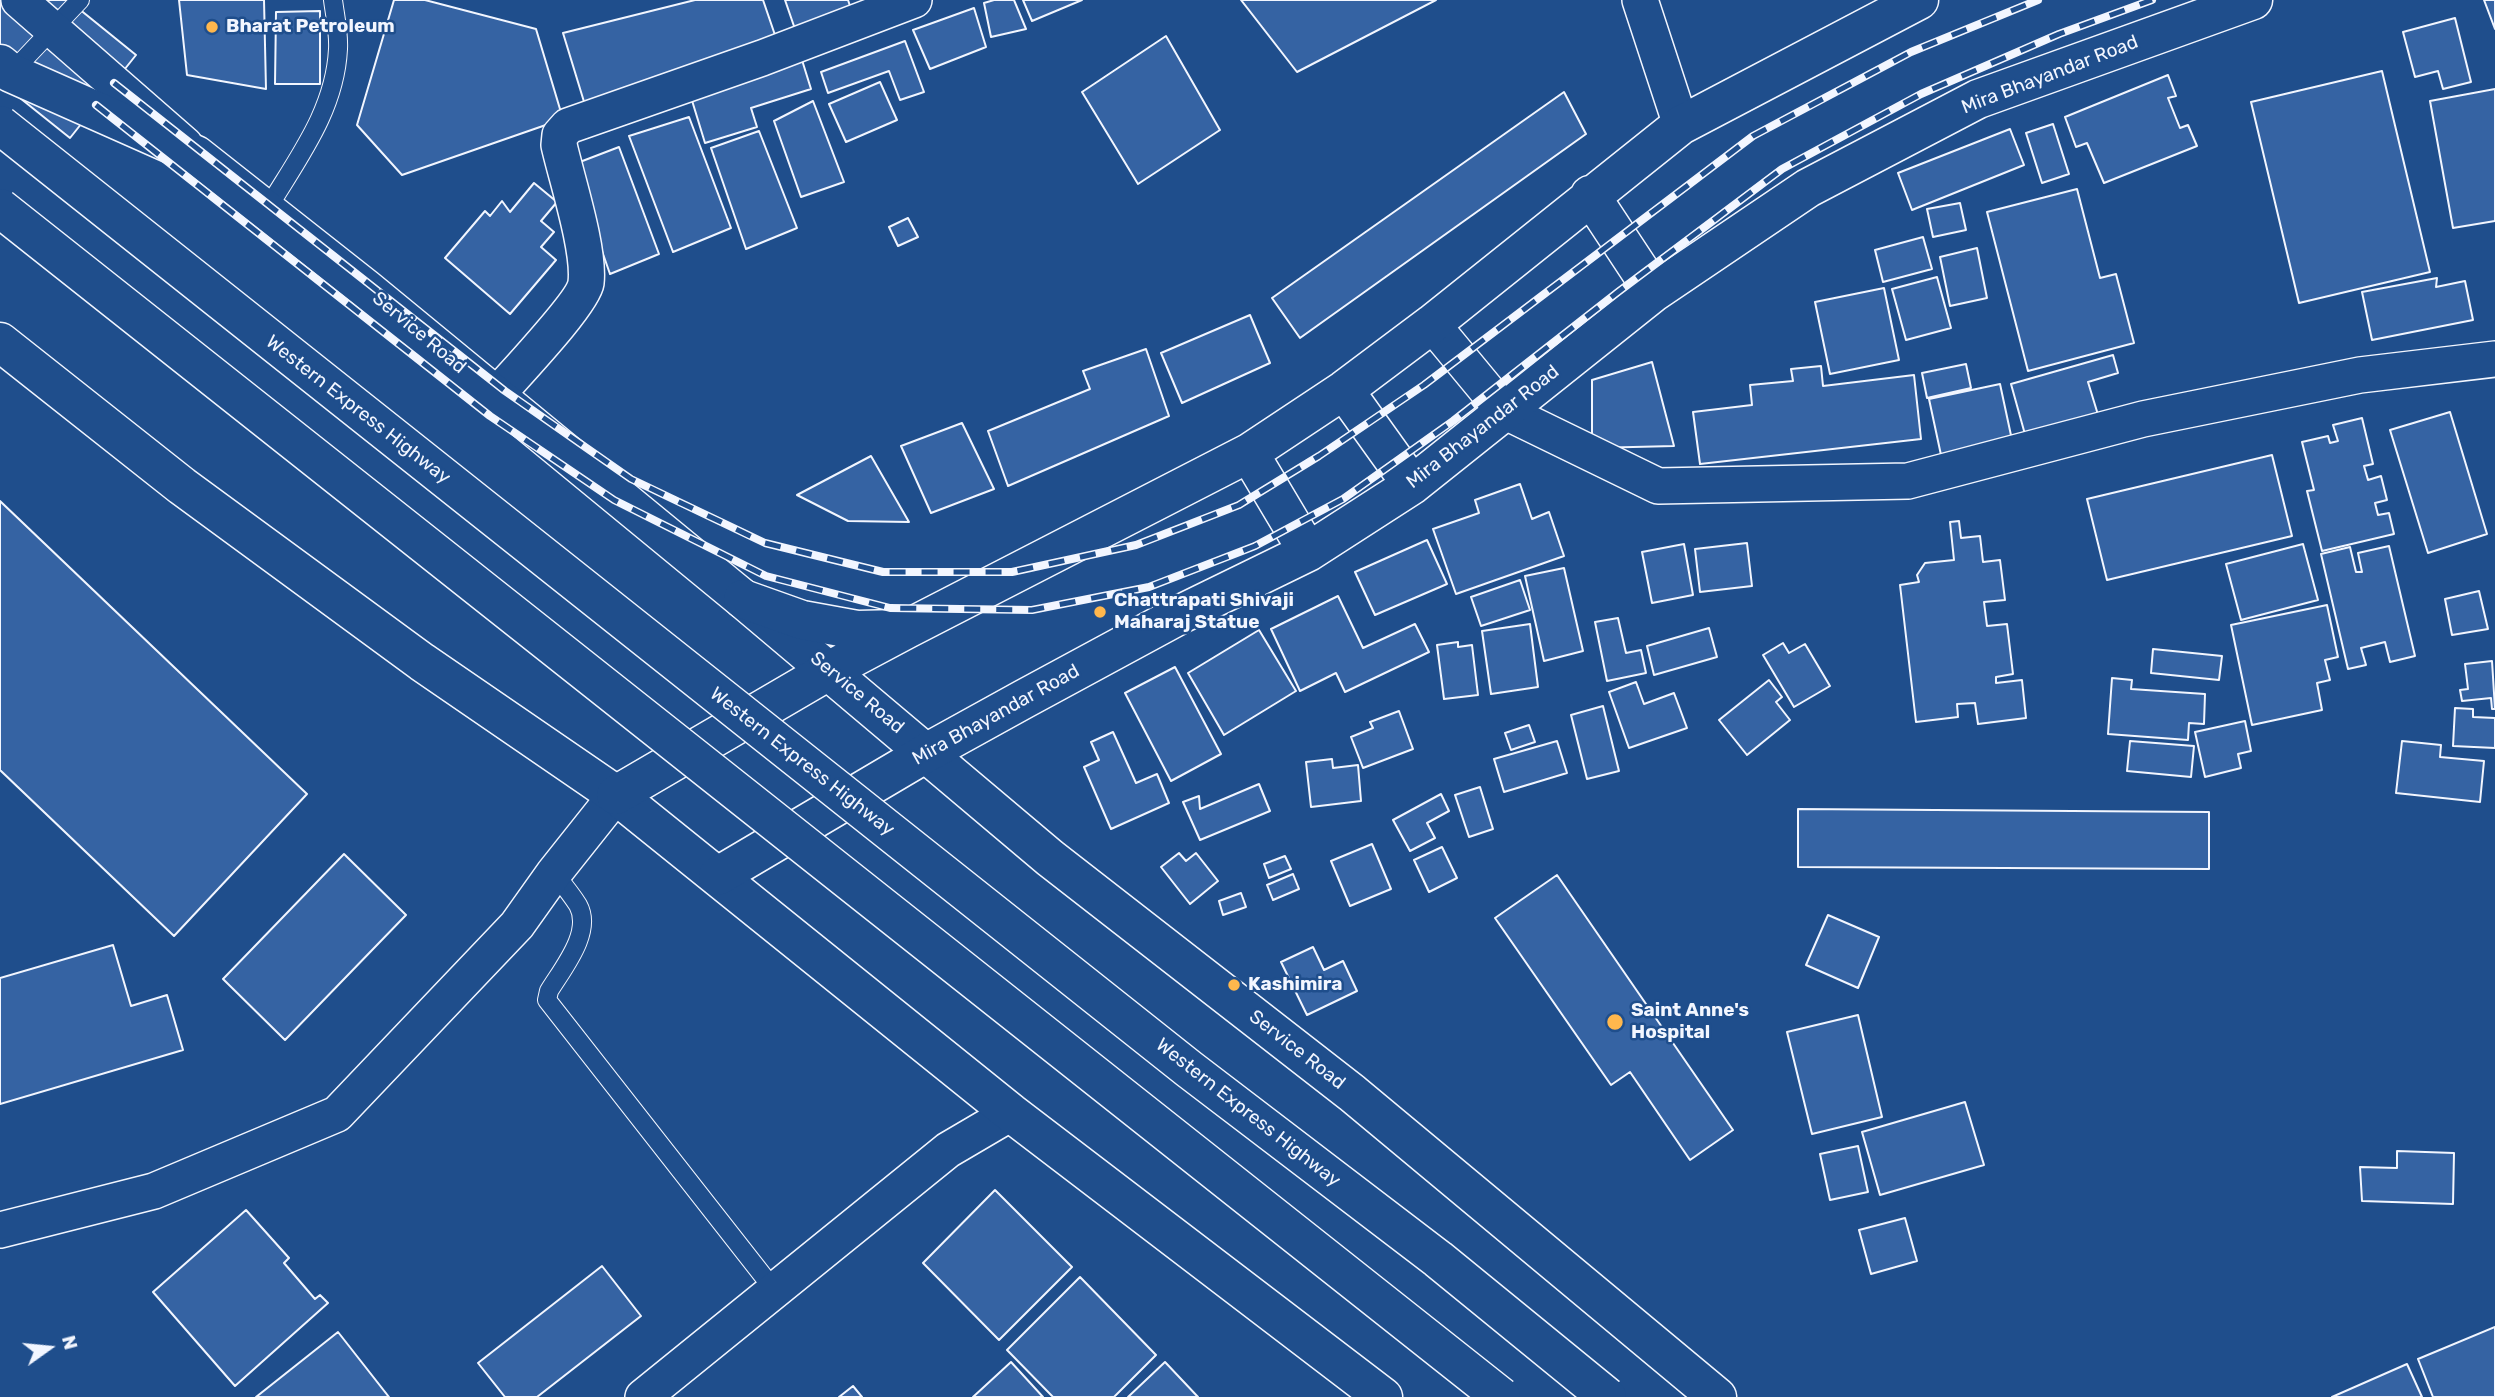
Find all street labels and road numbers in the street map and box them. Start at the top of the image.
street label: Mira Bhayandar Road [1959,31,2141,119]
street label: Service Road [367,287,471,379]
street label: Western Express Highway [261,331,455,489]
street label: Mira Bhayandar Road [1402,360,1564,494]
street label: Service Road [805,647,909,739]
street label: Mira Bhayandar Road [909,660,1083,770]
street label: Western Express Highway [705,683,899,841]
street label: Service Road [1244,1005,1350,1095]
street label: Western Express Highway [1151,1034,1345,1192]

